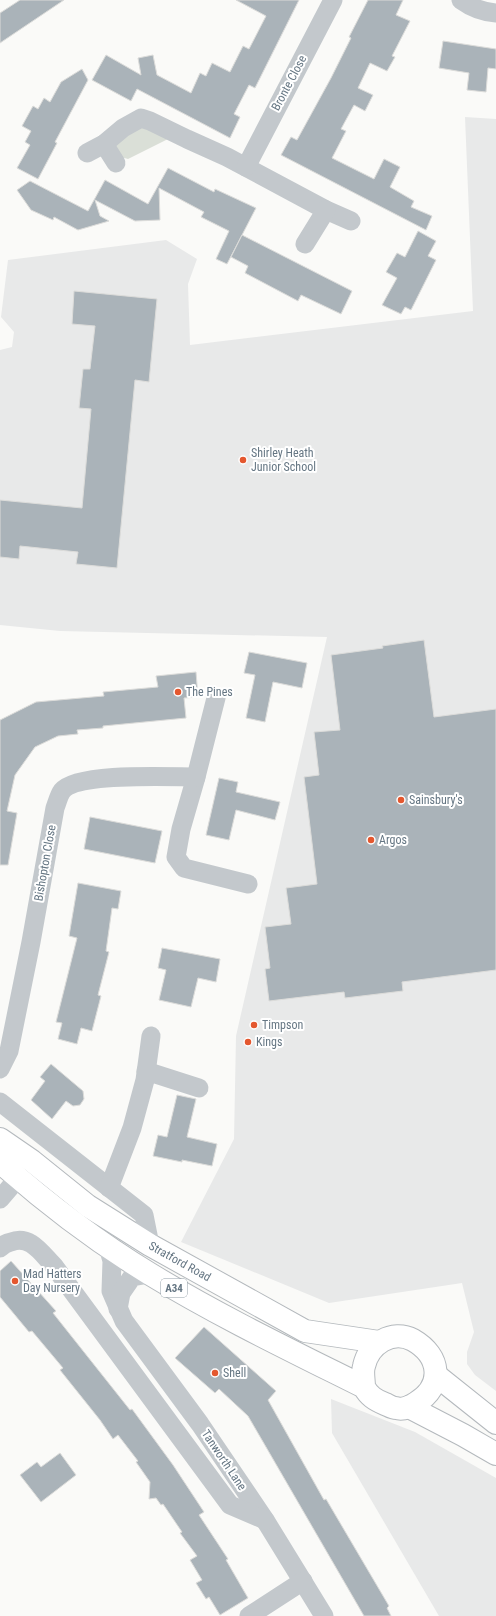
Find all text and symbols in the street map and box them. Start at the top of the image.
street label: Bronte Close [269,53,310,113]
place label: Shirley Heath Junior School [251,446,316,474]
marker: Shirley Heath Junior School [238,455,248,465]
place label: The Pines [186,685,233,699]
marker: The Pines [173,687,183,697]
place label: Sainsbury's [409,793,463,807]
marker: Sainsbury's [396,795,406,805]
street label: Bishopton Close [31,823,59,902]
place label: Argos [379,833,407,847]
marker: Argos [366,835,376,845]
place label: Timpson [262,1018,303,1032]
marker: Timpson [249,1020,259,1030]
place label: Kings [256,1035,283,1049]
marker: Kings [243,1037,253,1047]
street label: Stratford Road [146,1239,213,1284]
place label: Mad Hatters Day Nursery [23,1267,82,1295]
marker: Mad Hatters Day Nursery [10,1276,20,1286]
road number: A34 [161,1279,187,1297]
place label: Shell [223,1366,246,1380]
marker: Shell [210,1368,220,1378]
street label: Tanworth Lane [199,1427,250,1493]

